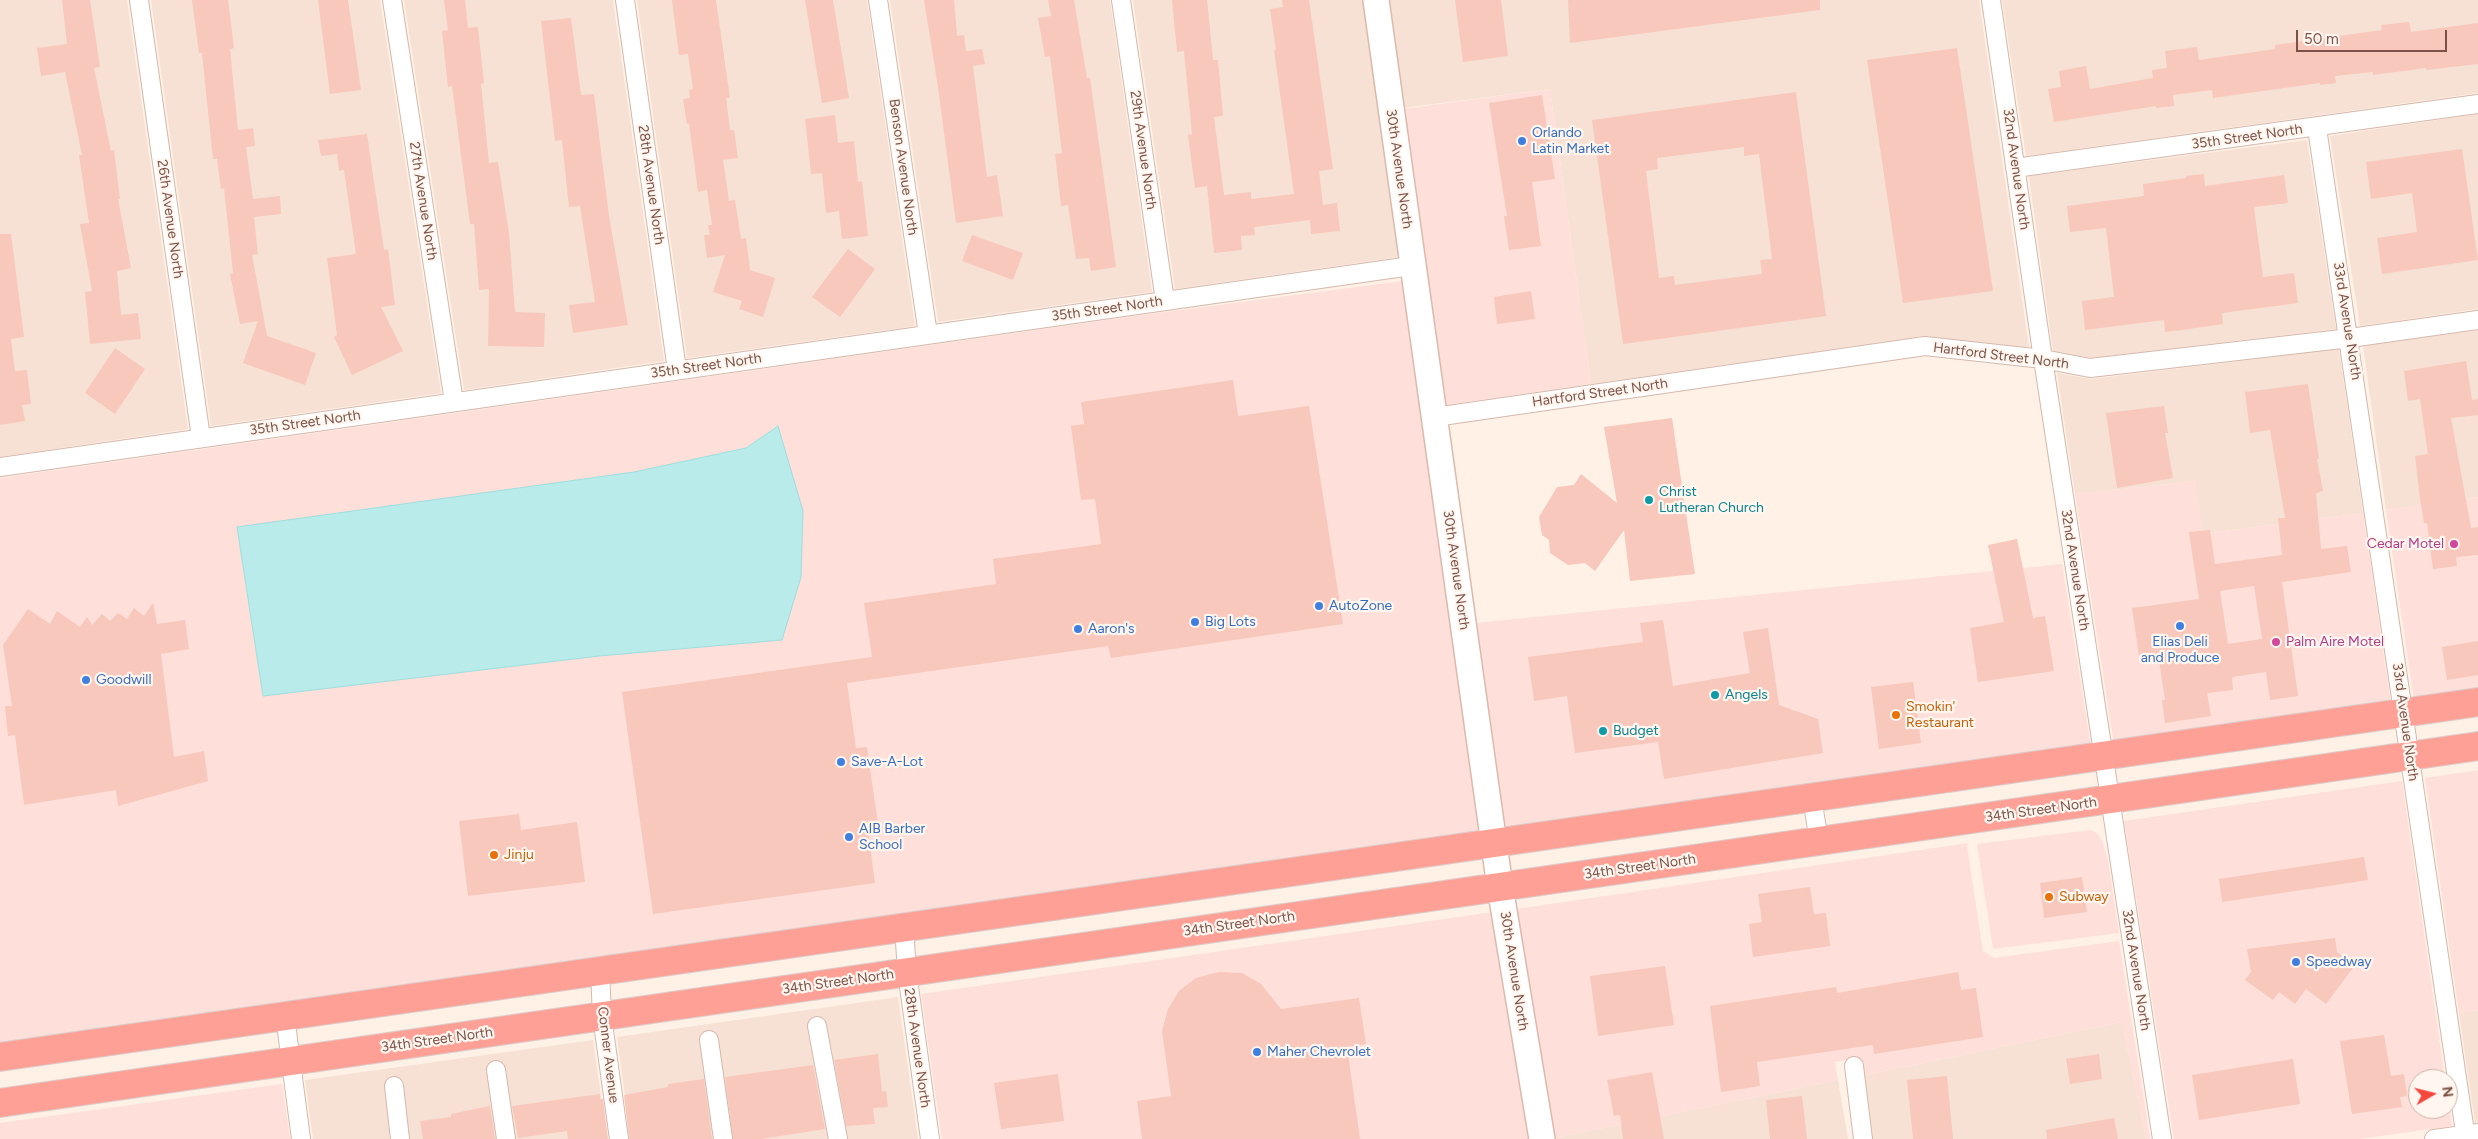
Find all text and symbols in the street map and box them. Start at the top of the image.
scale bar [2298,20,2449,52]
text: 50 m [2304,30,2339,48]
street label: 29th Avenue North [1126,89,1160,211]
street label: Benson Avenue North [885,98,921,236]
street label: 32nd Avenue North [1999,107,2033,231]
street label: 30th Avenue North [1382,108,1416,230]
street label: 35th Street North [2191,121,2303,153]
street label: 28th Avenue North [634,124,668,246]
place label: Orlando Latin Market [1532,125,1610,158]
marker: Orlando Latin Market [1516,135,1528,147]
street label: 27th Avenue North [405,141,441,261]
street label: 26th Avenue North [153,158,187,280]
street label: 33rd Avenue North [2329,261,2365,381]
street label: 35th Street North [1051,293,1163,325]
street label: Hartford Street North [1932,339,2070,373]
street label: 35th Street North [650,350,762,382]
street label: Hartford Street North [1531,375,1669,411]
street label: 35th Street North [249,407,361,439]
place label: Christ Lutheran Church [1659,484,1764,516]
marker: Christ Lutheran Church [1643,494,1655,506]
street label: 32nd Avenue North [2057,508,2093,632]
street label: 30th Avenue North [1439,509,1473,631]
place label: Cedar Motel [2367,536,2444,552]
marker: Cedar Motel [2448,538,2460,550]
place label: AutoZone [1329,598,1392,614]
marker: AutoZone [1313,600,1325,612]
place label: Big Lots [1205,614,1256,630]
marker: Big Lots [1189,616,1201,628]
marker: Elias Deli and Produce [2174,620,2186,632]
place label: Aaron's [1088,621,1135,637]
marker: Aaron's [1072,623,1084,635]
place label: Elias Deli and Produce [2141,634,2219,666]
place label: Palm Aire Motel [2286,634,2384,650]
marker: Palm Aire Motel [2270,636,2282,648]
street label: 33rd Avenue North [2388,662,2422,782]
place label: Goodwill [96,672,151,688]
marker: Goodwill [80,674,92,686]
place label: Angels [1725,687,1768,703]
marker: Angels [1709,689,1721,701]
place label: Smokin' Restaurant [1906,699,1974,732]
marker: Smokin' Restaurant [1890,709,1902,721]
place label: Budget [1613,723,1659,739]
marker: Budget [1597,725,1609,737]
place label: Save-A-Lot [851,754,923,770]
marker: Save-A-Lot [835,756,847,768]
street label: 34th Street North [1984,794,2098,826]
place label: AIB Barber School [859,821,925,854]
marker: AIB Barber School [843,831,855,843]
place label: Jinju [504,847,534,863]
marker: Jinju [488,849,500,861]
street label: 34th Street North [1583,851,1697,883]
place label: Subway [2059,889,2109,905]
marker: Subway [2043,891,2055,903]
street label: 34th Street North [1182,908,1296,940]
street label: 32nd Avenue North [2118,908,2154,1032]
street label: 30th Avenue North [1496,910,1532,1032]
place label: Speedway [2306,954,2372,970]
marker: Speedway [2290,956,2302,968]
street label: 34th Street North [781,966,895,998]
street label: 28th Avenue North [900,987,934,1109]
street label: Conner Avenue [594,1006,622,1104]
street label: 34th Street North [380,1024,494,1056]
place label: Maher Chevrolet [1267,1044,1371,1060]
marker: Maher Chevrolet [1251,1046,1263,1058]
north arrow [2408,1069,2458,1119]
text: N [2438,1085,2457,1099]

